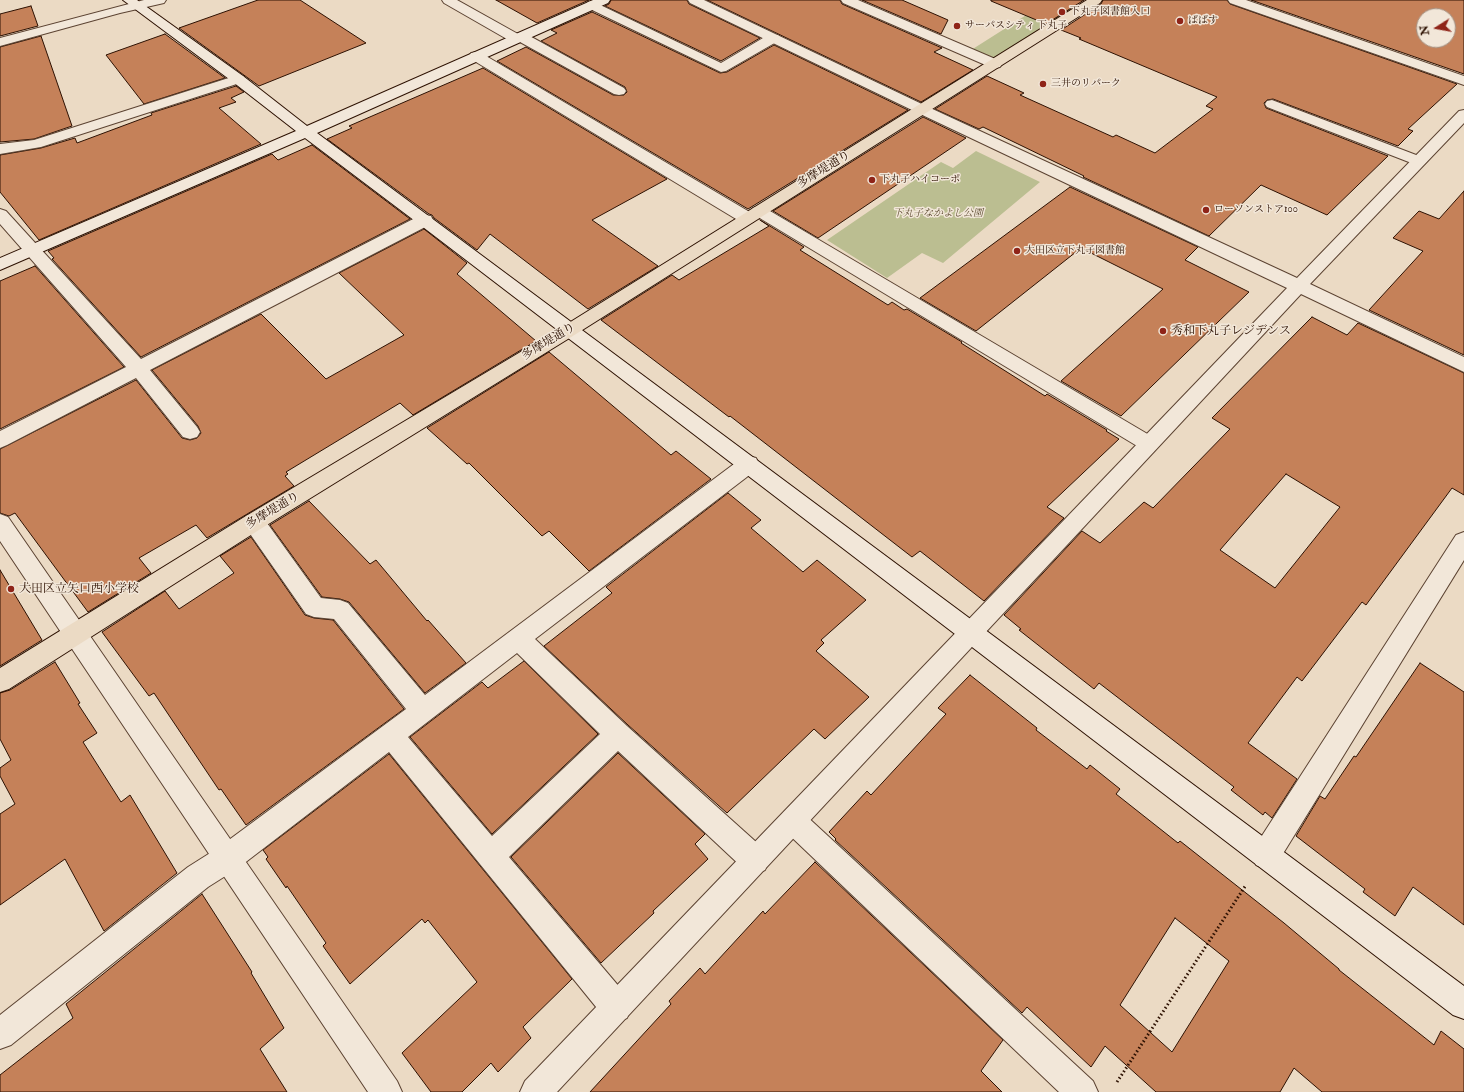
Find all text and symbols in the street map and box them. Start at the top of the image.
place label: 下丸子図書館入口 [1070,6,1150,18]
marker: 下丸子図書館入口 [1057,7,1067,17]
north arrow [1416,8,1456,48]
place label: ぱぱす [1188,15,1218,27]
marker: ぱぱす [1175,16,1185,26]
place label: サーパスシティ 下丸子 [965,20,1067,32]
marker: サーパスシティ 下丸子 [952,21,962,31]
text: N [1417,24,1432,36]
place label: 三井のリパーク [1051,78,1121,90]
marker: 三井のリパーク [1038,79,1048,89]
street label: 多摩堤通り [795,148,853,192]
place label: 下丸子ハイコーポ [880,174,960,186]
marker: 下丸子ハイコーポ [867,175,877,185]
place label: ローソンストア100 [1214,204,1298,216]
marker: ローソンストア100 [1201,205,1211,215]
park label: 下丸子なかよし公園 [893,208,983,220]
place label: 大田区立下丸子図書館 [1025,245,1125,257]
marker: 大田区立下丸子図書館 [1012,246,1022,256]
street label: 多摩堤通り [520,320,578,364]
place label: 秀和下丸子レジデンス [1171,324,1291,338]
marker: 秀和下丸子レジデンス [1158,326,1168,336]
street label: 多摩堤通り [244,489,302,533]
place label: 大田区立矢口西小学校 [19,582,139,596]
marker: 大田区立矢口西小学校 [6,584,16,594]

